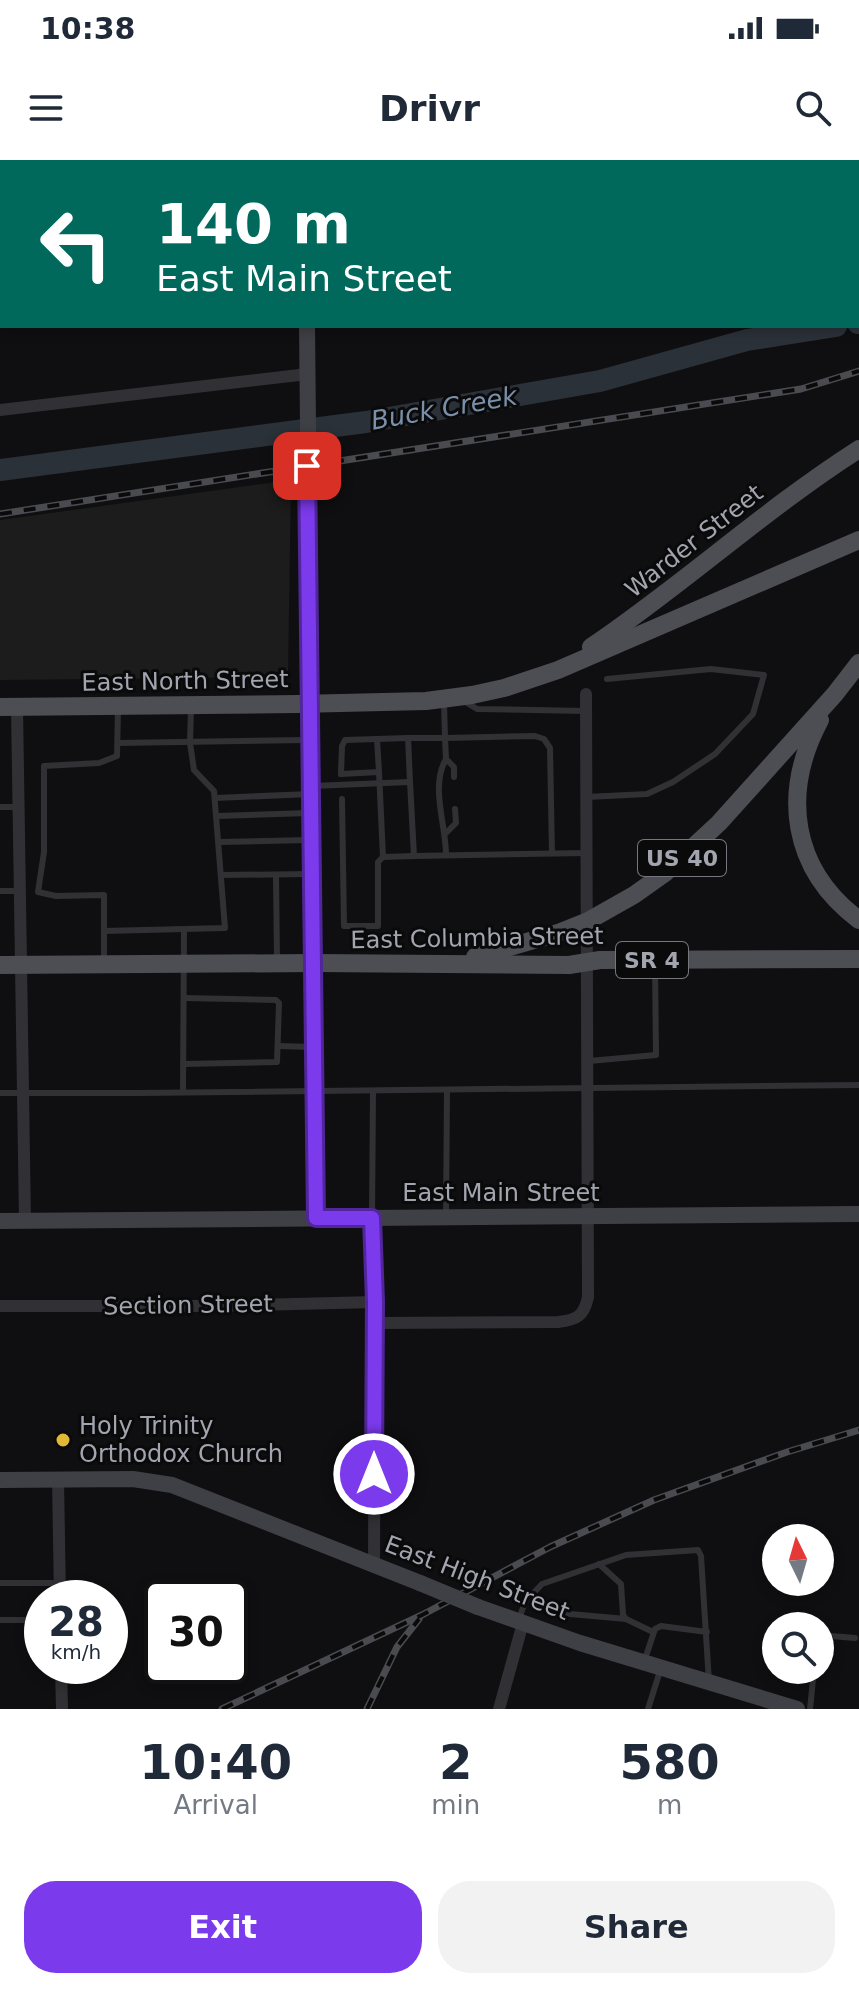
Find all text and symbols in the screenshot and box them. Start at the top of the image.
text: 10:38 [40,11,136,46]
icon: menu [24,86,68,130]
icon: search [791,86,835,130]
text: Drivr [379,88,480,129]
text: 140 m [156,191,351,256]
icon: left [24,192,128,296]
text: East Main Street [156,258,452,299]
water label: Buck Creek [369,380,520,436]
pin [273,432,341,500]
icon: arrive [285,444,329,488]
street label: Warder Street [620,479,768,603]
street label: East North Street [81,665,289,697]
road number: US 40 [638,840,726,876]
street label: East Columbia Street [350,922,604,954]
road number: SR 4 [616,942,688,978]
street label: East Main Street [402,1179,600,1207]
street label: Section Street [103,1290,273,1320]
place label: Holy Trinity Orthodox Church [79,1412,283,1468]
marker: Holy Trinity Orthodox Church [54,1431,72,1449]
position arrow [332,1432,416,1516]
north arrow [762,1524,834,1596]
map controls [762,1524,834,1684]
street label: East High Street [381,1530,573,1626]
speed limit sign: 30 [144,1580,248,1684]
text: 28 [48,1599,104,1645]
button: search [762,1612,834,1684]
text: km/h [51,1640,101,1664]
text: 10:40 [139,1734,292,1790]
text: 2 [439,1734,472,1790]
text: 580 [620,1734,720,1790]
text: Arrival [173,1790,258,1820]
text: min [431,1790,480,1820]
text: m [657,1790,682,1820]
button: Exit [24,1881,422,1973]
button: Share [438,1881,835,1973]

